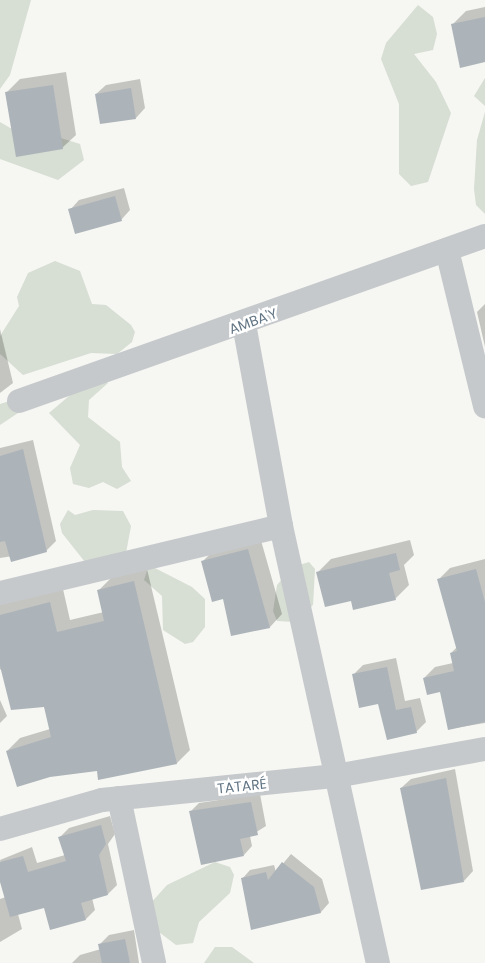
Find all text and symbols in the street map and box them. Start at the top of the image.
street label: AMBA'Y [227,305,279,337]
street label: TATARÉ [216,775,268,797]

